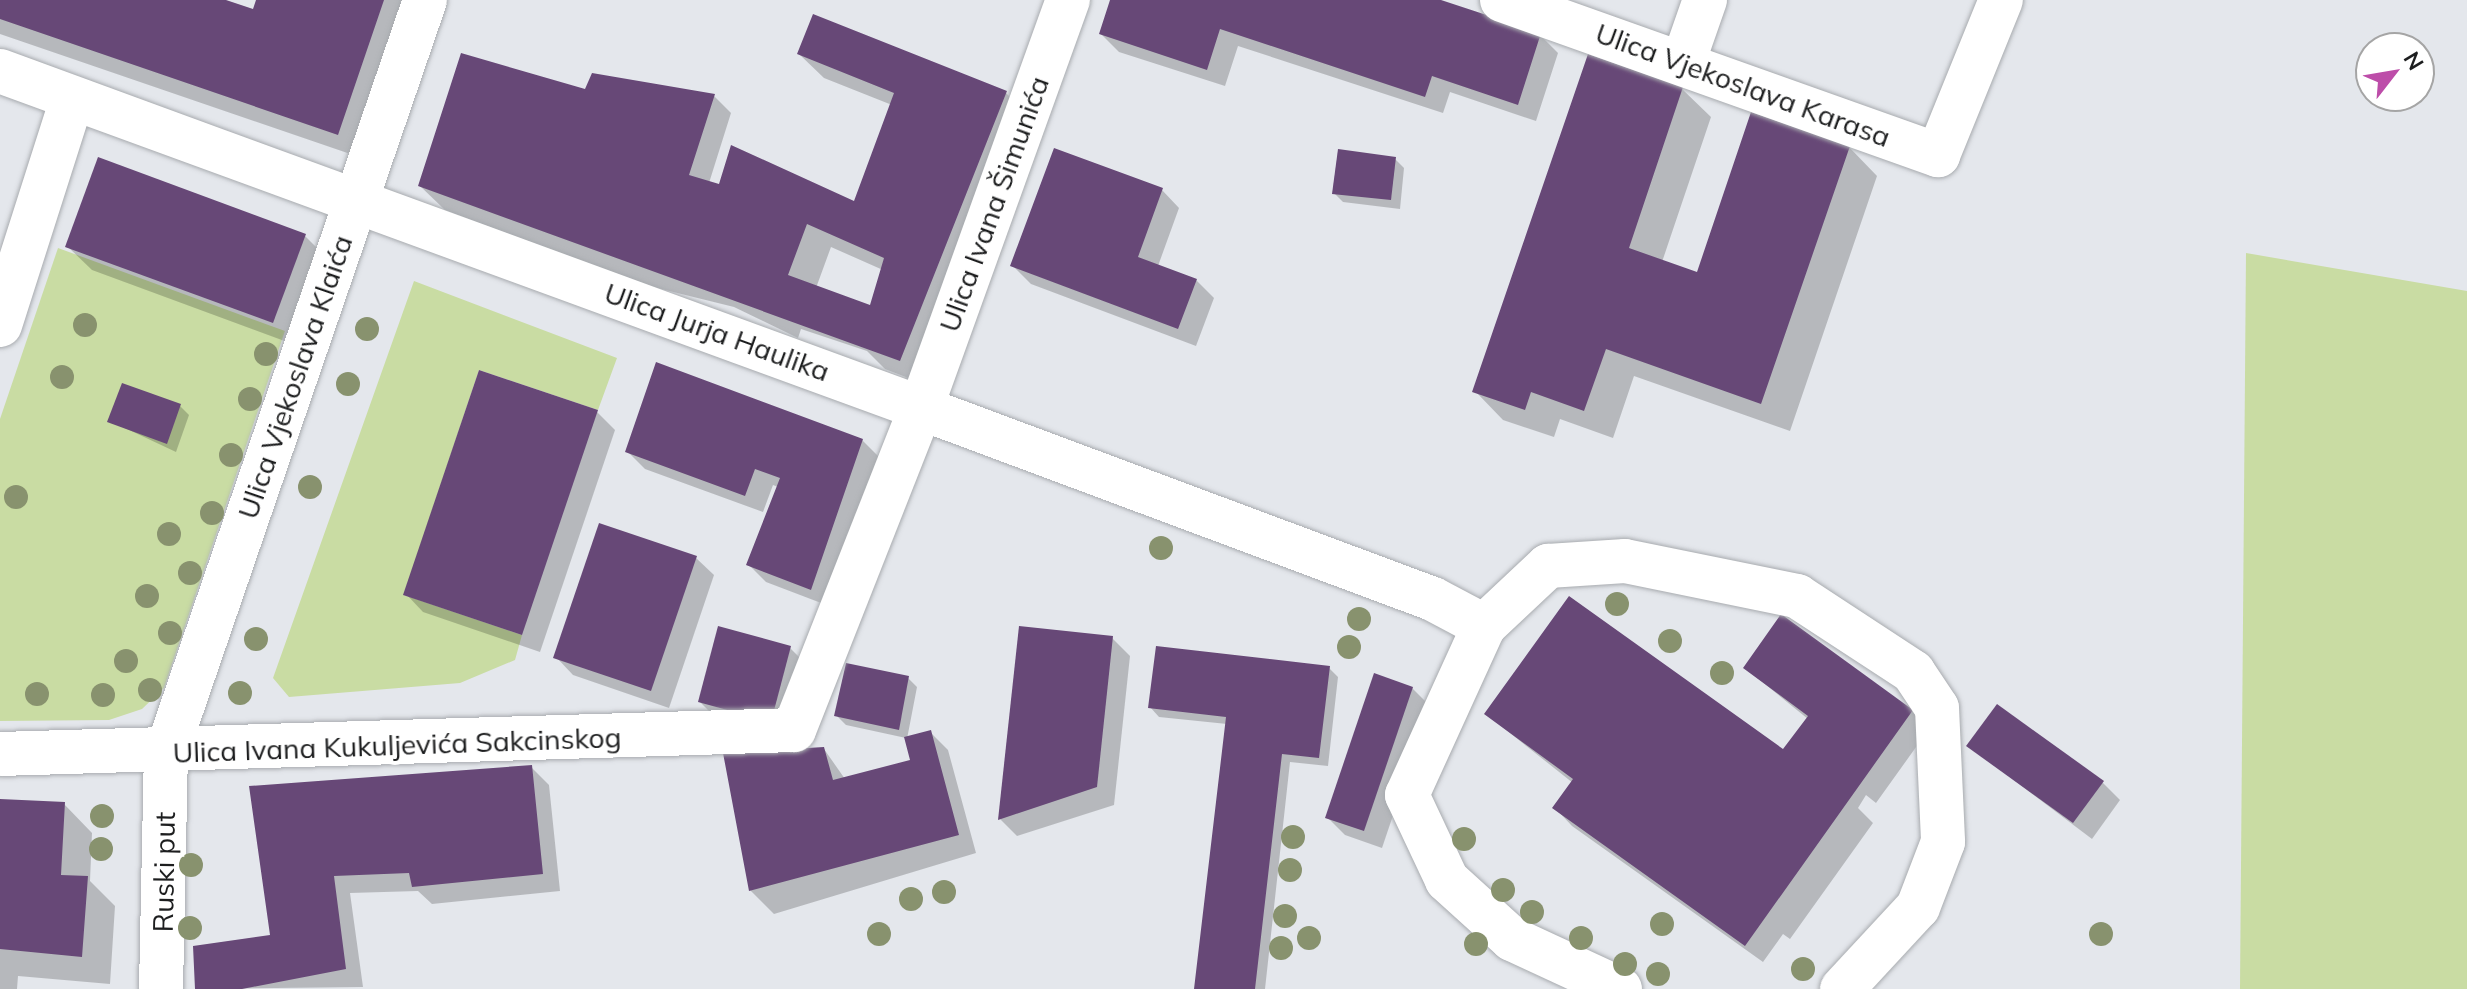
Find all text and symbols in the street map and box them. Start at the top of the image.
street label: Ulica Vjekoslava Karasa [1591,16,1895,154]
north arrow [2355,32,2435,112]
text: N [2398,46,2430,75]
street label: Ulica Ivana Šimunića [932,72,1056,336]
street label: Ulica Vjekoslava Klaića [231,231,359,523]
street label: Ulica Jurja Haulika [600,276,834,388]
street label: Ulica Ivana Kukuljevića Sakcinskog [172,720,622,770]
street label: Ruski put [146,811,182,933]

